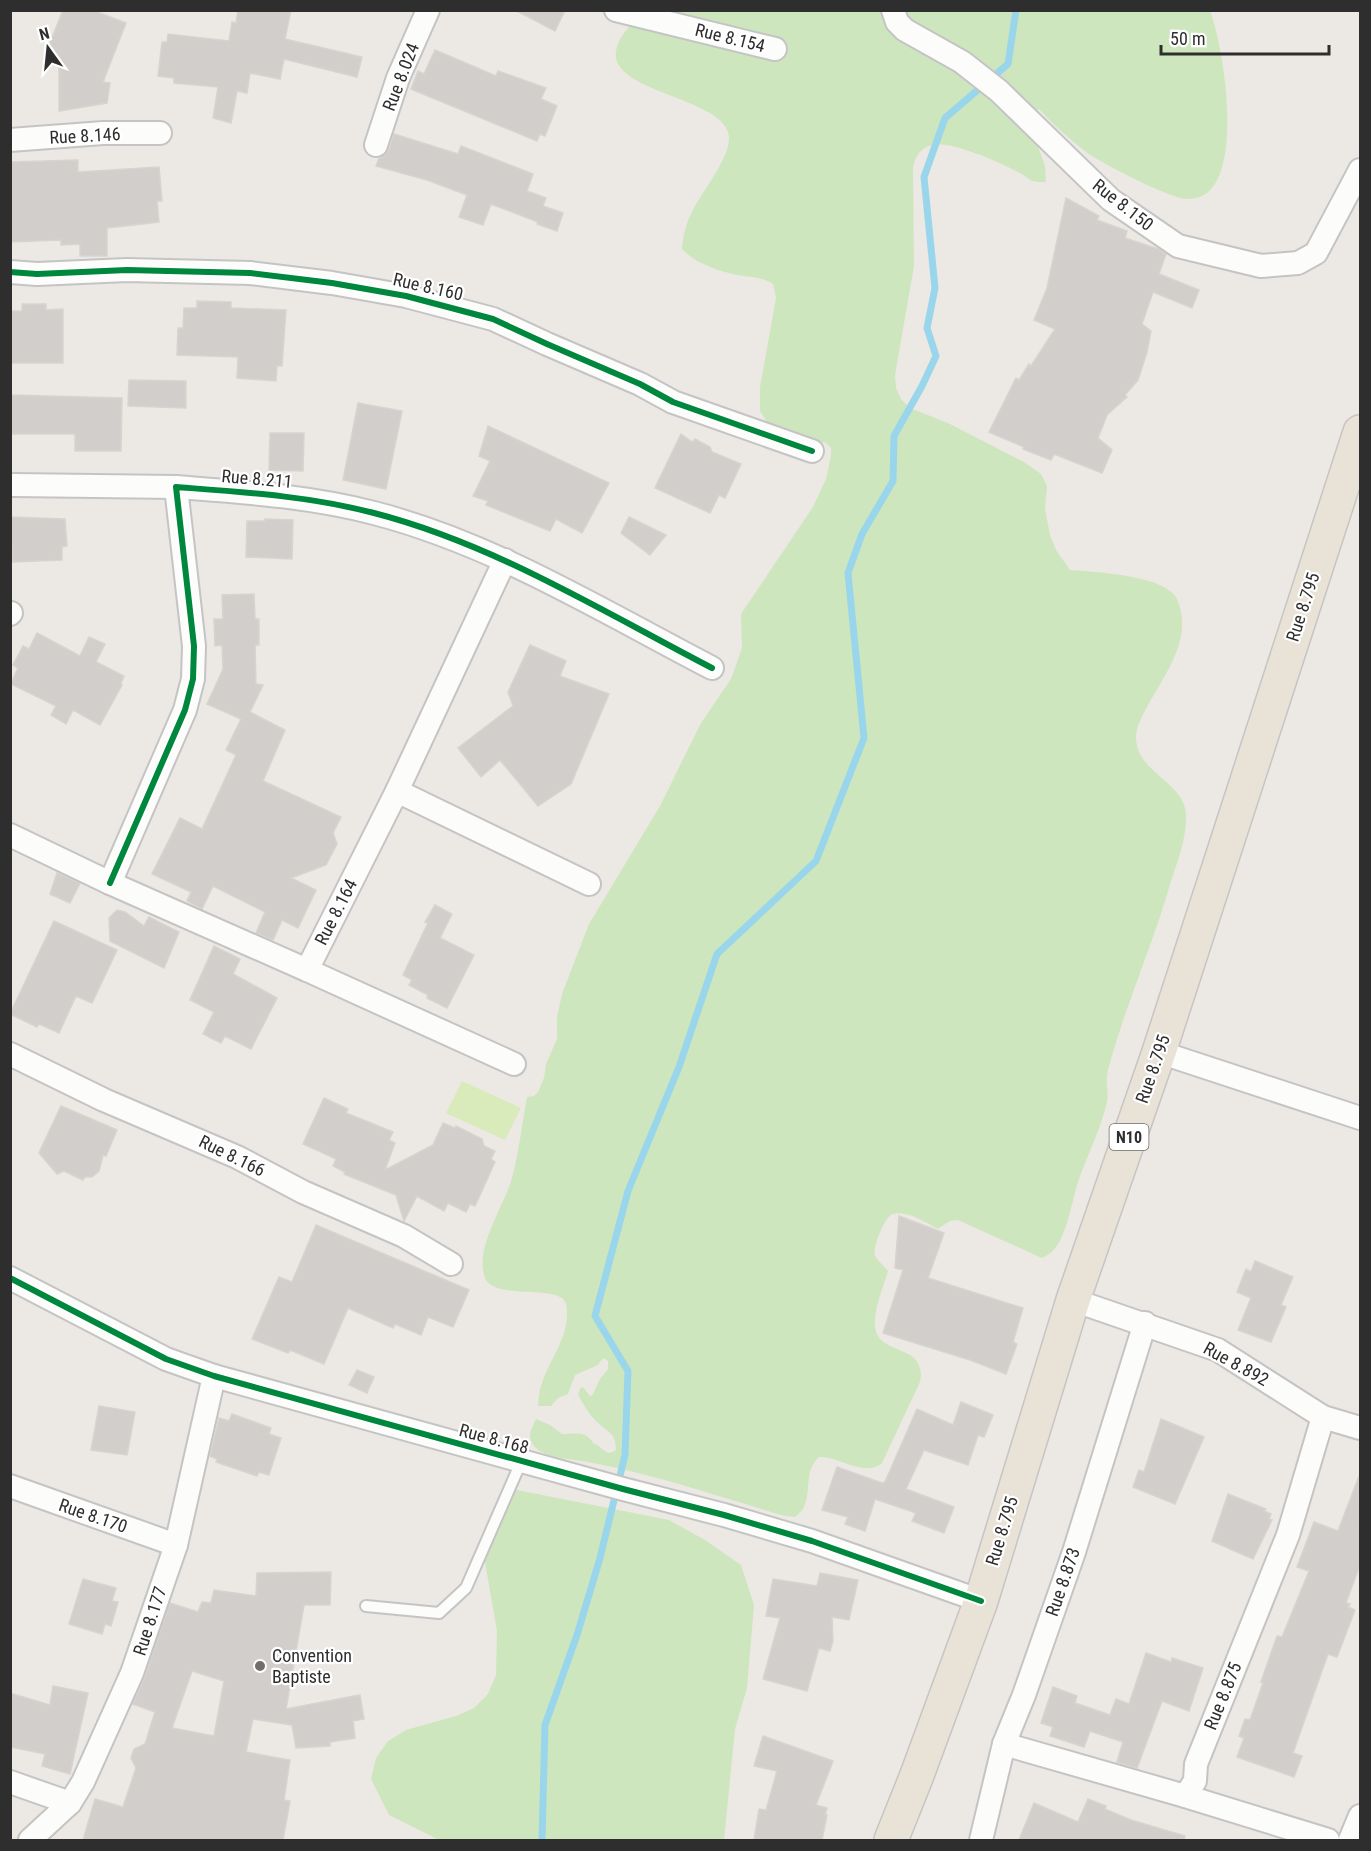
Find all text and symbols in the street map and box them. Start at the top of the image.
north arrow [18,18,78,78]
scale bar [1161,18,1329,56]
street label: Rue 8.154 [693,19,767,56]
text: N [37,24,51,44]
text: 50 m [1170,28,1205,49]
street label: Rue 8.024 [378,40,423,114]
street label: Rue 8.146 [49,123,121,148]
street label: Rue 8.150 [1089,174,1158,235]
street label: Rue 8.160 [391,268,465,305]
street label: Rue 8.211 [221,465,293,492]
street label: Rue 8.795 [1282,570,1324,644]
street label: Rue 8.164 [310,875,361,948]
street label: Rue 8.795 [1131,1032,1174,1106]
road number: N10 [1110,1124,1148,1150]
street label: Rue 8.166 [196,1131,269,1181]
street label: Rue 8.892 [1200,1337,1273,1390]
street label: Rue 8.168 [457,1419,531,1458]
street label: Rue 8.170 [56,1494,130,1537]
street label: Rue 8.795 [981,1494,1022,1568]
street label: Rue 8.873 [1041,1545,1084,1619]
street label: Rue 8.177 [129,1584,171,1658]
place label: Convention Baptiste [272,1645,352,1687]
marker: Convention Baptiste [253,1659,267,1673]
street label: Rue 8.875 [1199,1659,1246,1733]

